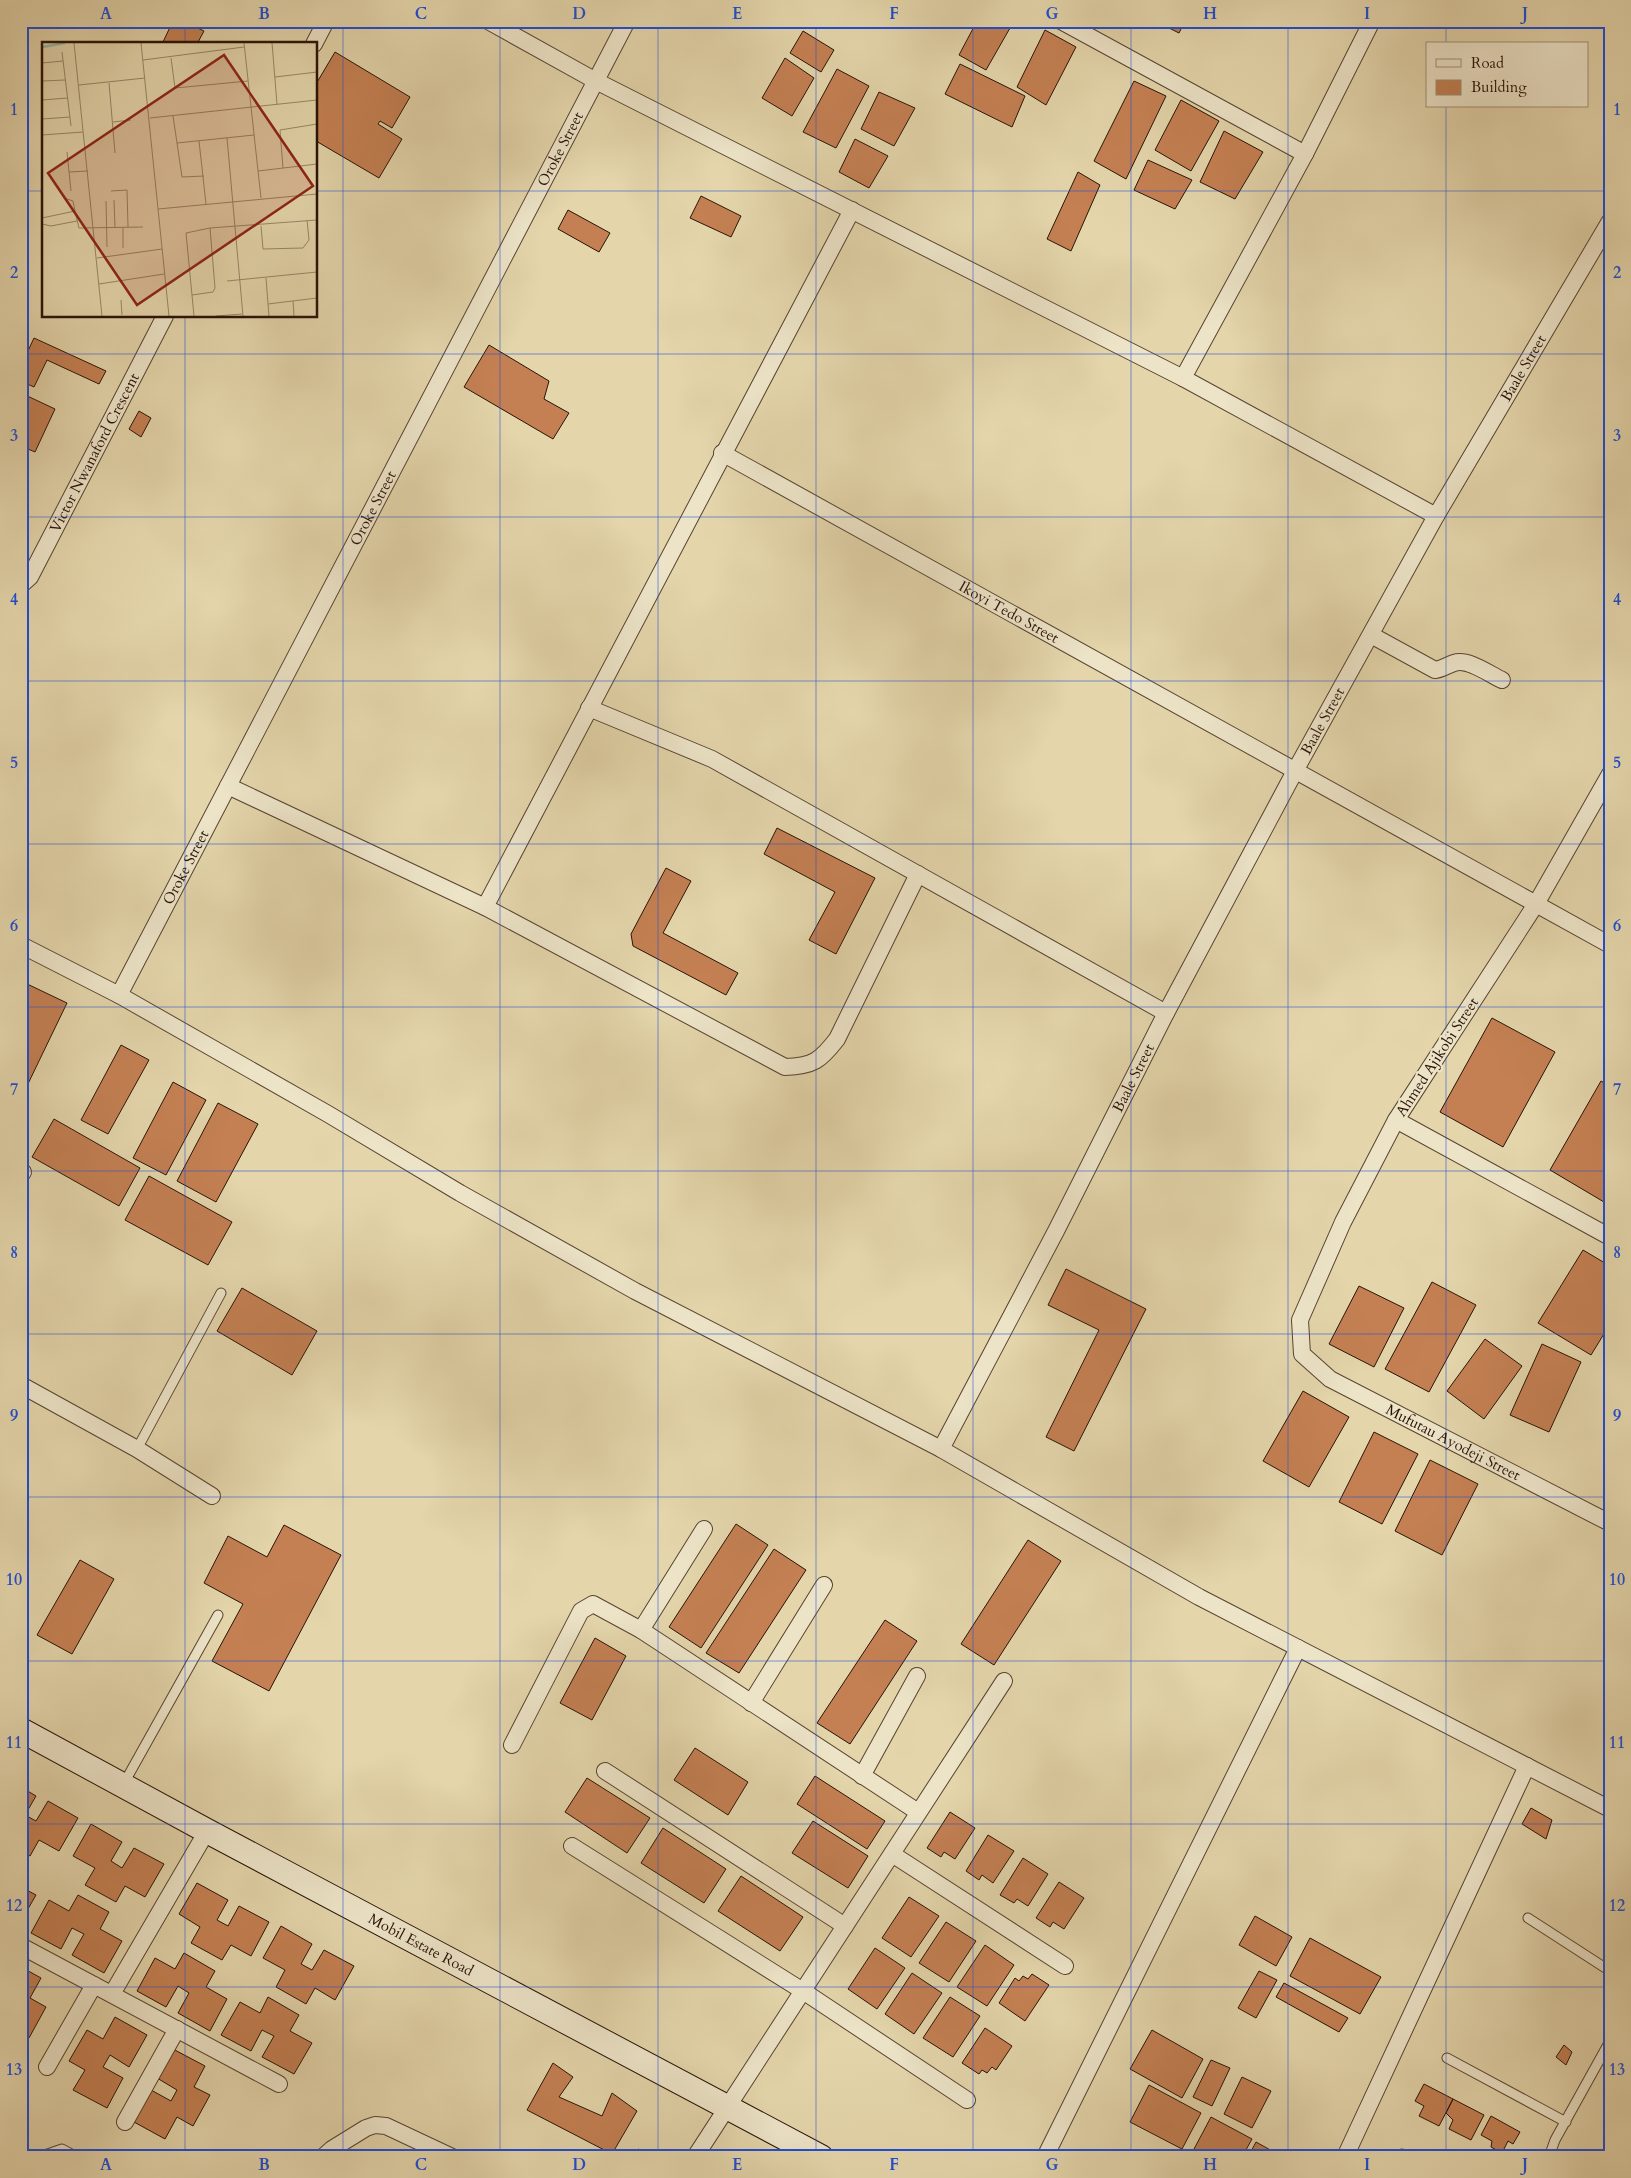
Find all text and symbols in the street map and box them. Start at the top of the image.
text: A [100,3,112,25]
text: B [258,3,270,25]
text: C [415,3,427,25]
text: D [572,3,586,25]
text: E [732,3,742,25]
text: F [889,3,899,25]
text: G [1045,3,1059,25]
text: H [1203,3,1217,25]
text: I [1364,3,1370,25]
text: J [1520,3,1528,25]
inset map [42,42,318,318]
legend [1426,42,1588,108]
text: Road [1471,53,1504,73]
text: Building [1471,77,1527,97]
text: 1 [10,99,18,121]
text: 1 [1613,99,1621,121]
street label: Oroke Street [532,108,588,190]
text: 2 [10,262,18,284]
text: 2 [1613,262,1621,284]
street label: Baale Street [1496,331,1551,405]
street label: Victor Nwanaford Crescent [45,369,144,536]
text: 3 [10,425,18,447]
text: 3 [1613,425,1621,447]
street label: Oroke Street [345,467,401,549]
street label: Ikoyi Tedo Street [955,576,1063,648]
text: 4 [10,589,18,611]
text: 4 [1613,589,1621,611]
street label: Baale Street [1296,684,1349,758]
text: 5 [10,752,18,774]
text: 5 [1613,752,1621,774]
street label: Oroke Street [158,826,213,908]
text: 6 [10,915,18,937]
text: 6 [1613,915,1621,937]
street label: Ahmed Ajikobi Street [1391,993,1483,1120]
street label: Baale Street [1108,1040,1159,1115]
text: 7 [10,1079,18,1101]
text: 7 [1613,1079,1621,1101]
text: 8 [10,1242,18,1264]
text: 8 [1613,1242,1621,1264]
street label: Mufutau Ayodeji Street [1382,1399,1524,1485]
text: 9 [10,1405,18,1427]
text: 9 [1613,1405,1621,1427]
text: 10 [6,1569,22,1591]
text: 10 [1609,1569,1625,1591]
text: 11 [6,1732,22,1754]
text: 11 [1609,1732,1625,1754]
text: 12 [6,1895,22,1917]
text: 12 [1609,1895,1625,1917]
street label: Mobil Estate Road [365,1908,477,1981]
text: 13 [6,2059,22,2081]
text: 13 [1609,2059,1625,2081]
text: A [100,2154,112,2176]
text: B [258,2154,270,2176]
text: C [415,2154,427,2176]
text: D [572,2154,586,2176]
text: E [732,2154,742,2176]
text: F [889,2154,899,2176]
text: G [1045,2154,1059,2176]
text: H [1203,2154,1217,2176]
text: I [1364,2154,1370,2176]
text: J [1520,2154,1528,2176]

